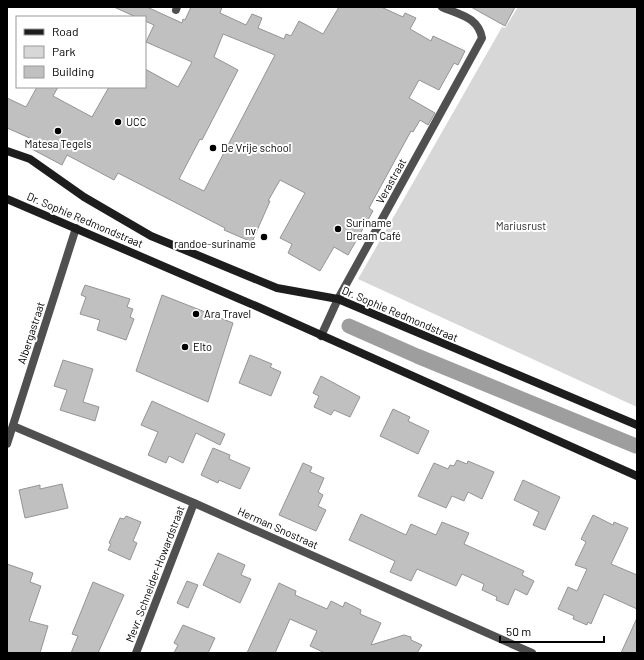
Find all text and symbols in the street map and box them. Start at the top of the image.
legend [16,16,146,88]
text: Road [52,24,79,38]
text: Park [52,44,76,58]
text: Building [52,64,94,78]
place label: UCC [126,115,146,128]
marker: UCC [113,117,123,127]
marker: Matesa Tegels [53,126,63,136]
place label: Matesa Tegels [24,137,92,150]
place label: De Vrije school [221,141,291,154]
marker: De Vrije school [208,143,218,153]
street label: Verastraat [373,156,408,206]
street label: Dr. Sophie Redmondstraat [25,189,145,250]
place label: Suriname Dream Café [346,216,401,242]
park label: Mariusrust [496,219,546,232]
place label: nv randoe-suriname [174,224,256,250]
marker: Suriname Dream Café [333,224,343,234]
marker: nv randoe-suriname [259,232,269,242]
street label: Dr. Sophie Redmondstraat [340,283,460,344]
street label: Albergastraat [14,300,47,366]
place label: Ara Travel [204,307,251,320]
marker: Ara Travel [191,309,201,319]
place label: Elto [193,340,212,353]
marker: Elto [180,342,190,352]
street label: Mevr. Schneider-Howardstraat [122,504,187,644]
street label: Herman Snostraat [236,504,320,551]
scale bar [500,618,604,644]
text: 50 m [506,624,531,638]

